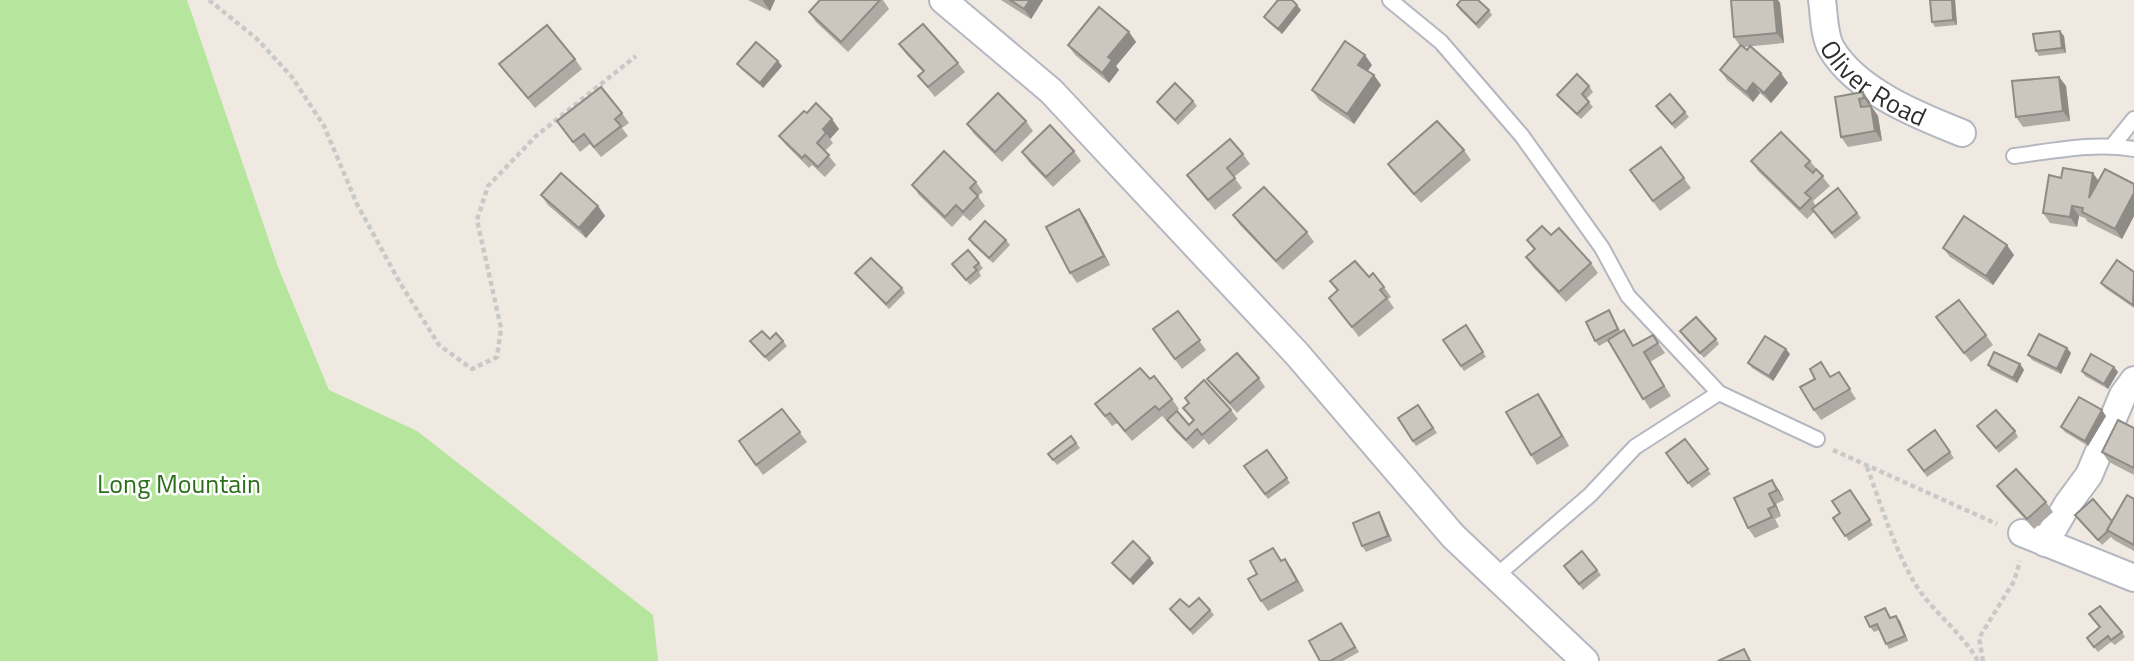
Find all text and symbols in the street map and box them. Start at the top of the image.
street label: Oliver Road [1811,32,1933,135]
park label: Long Mountain [97,464,261,503]

